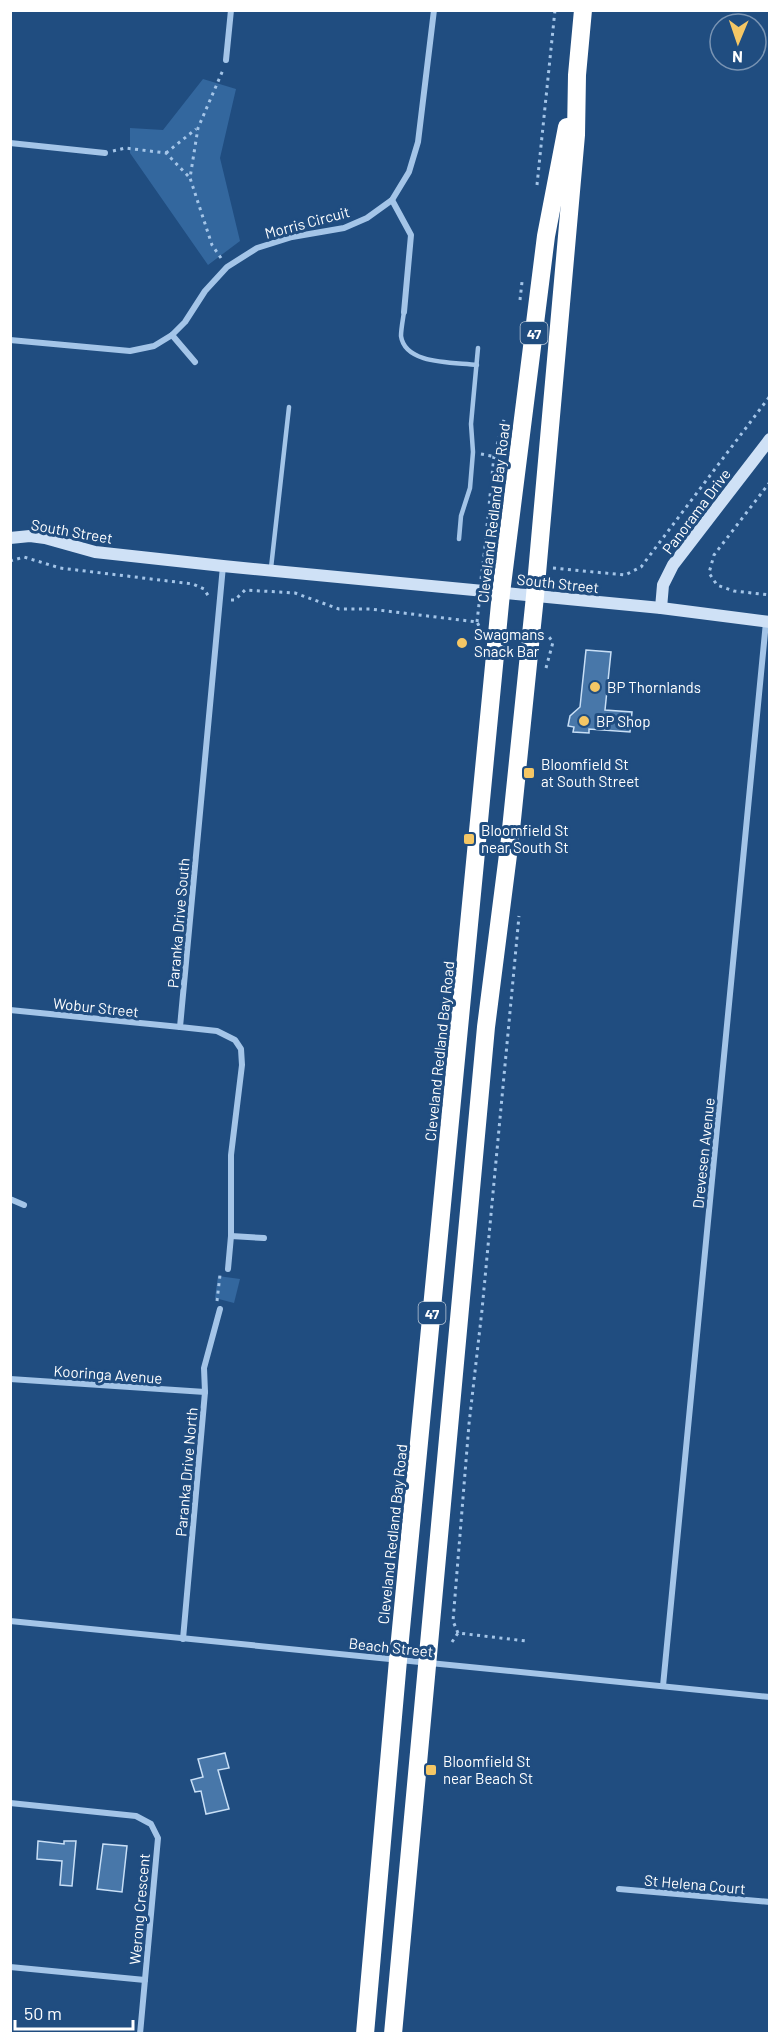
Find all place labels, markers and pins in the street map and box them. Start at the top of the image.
place label: Swagmans Snack Bar [474,625,544,660]
marker: Swagmans Snack Bar [455,636,469,650]
place label: BP Thornlands [607,678,701,696]
marker: BP Thornlands [588,680,602,694]
place label: BP Shop [596,712,650,730]
marker: BP Shop [577,714,591,728]
place label: Bloomfield St at South Street [541,755,640,790]
marker: Bloomfield St at South Street [522,766,536,780]
place label: Bloomfield St near South St [481,821,569,856]
marker: Bloomfield St near South St [462,832,476,846]
place label: Bloomfield St near Beach St [443,1752,533,1787]
marker: Bloomfield St near Beach St [424,1763,438,1777]

